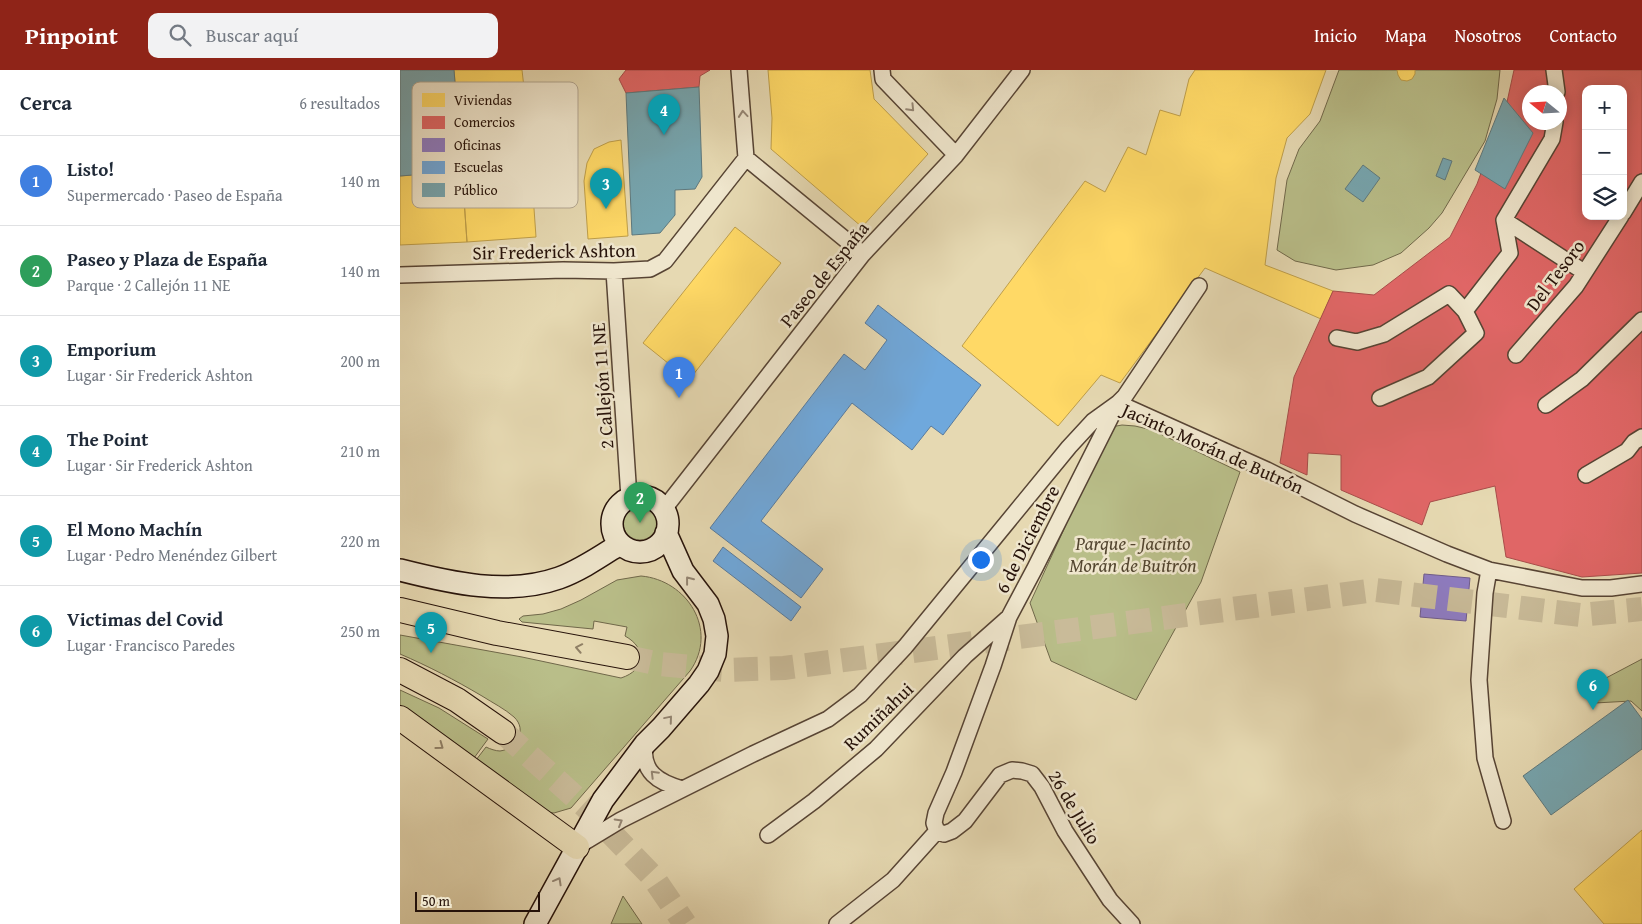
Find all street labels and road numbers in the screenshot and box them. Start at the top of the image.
street label: Paseo de España [773,215,875,333]
street label: Del Tesoro [1519,233,1591,317]
street label: Sir Frederick Ashton [472,236,636,266]
street label: 2 Callejón 11 NE [584,322,620,450]
street label: Jacinto Morán de Butrón [1116,395,1309,501]
street label: 6 de Diciembre [988,480,1066,598]
street label: Rumiñahui [837,675,919,757]
street label: 26 de Julio [1042,764,1108,850]

